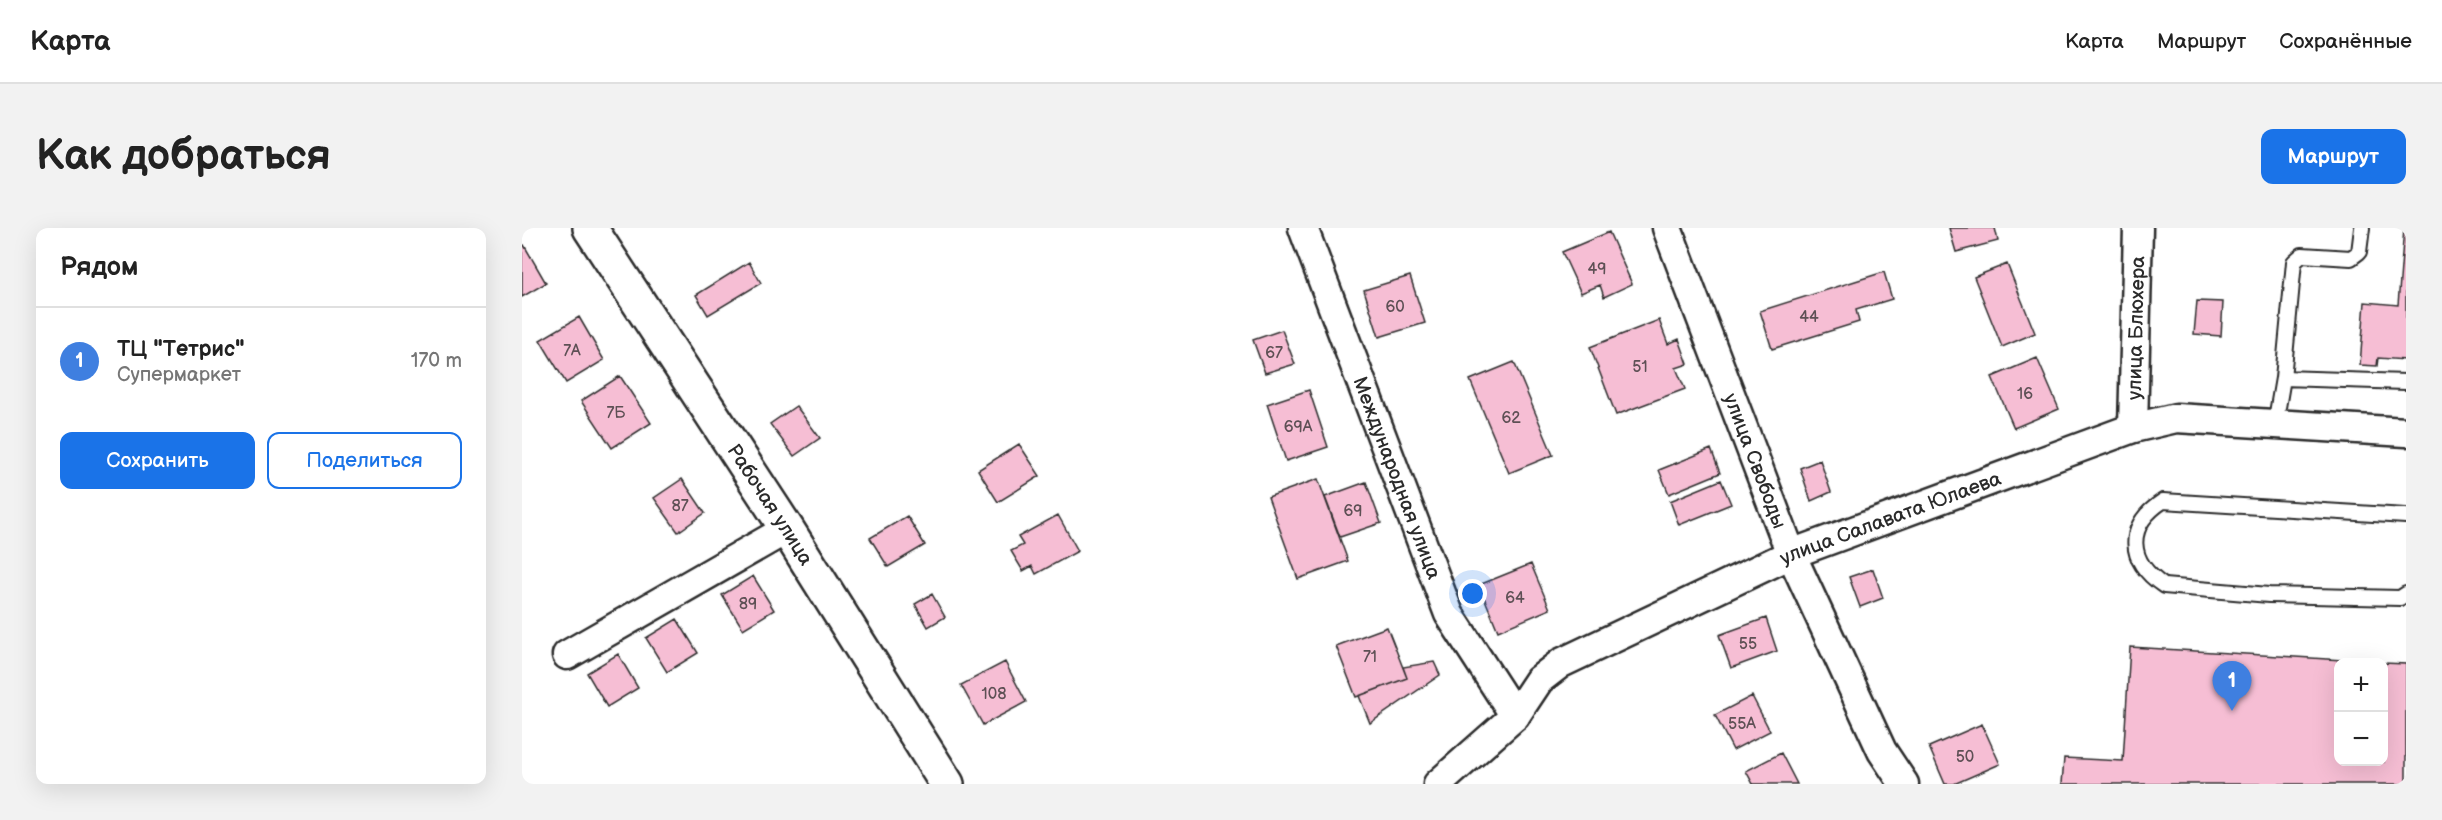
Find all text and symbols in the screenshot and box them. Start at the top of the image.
text: Карта [30,25,110,58]
text: Карта [2065,29,2124,54]
text: Маршрут [2157,29,2246,54]
text: Сохранённые [2279,29,2412,54]
button: Маршрут [2261,129,2406,184]
text: Как добраться [36,131,331,182]
text: Рядом [60,252,138,283]
street label: улица Блюхера [2123,256,2150,400]
house number: 49 [1587,260,1607,279]
house number: 60 [1385,298,1405,317]
house number: 44 [1799,308,1819,327]
text: ТЦ "Тетрис" [117,336,245,363]
house number: 7А [563,342,581,361]
house number: 67 [1265,344,1283,363]
text: 1 [75,349,84,373]
text: 170 m [411,349,462,373]
house number: 51 [1632,358,1648,377]
text: Супермаркет [117,363,241,387]
street label: Международная улица [1347,373,1446,583]
house number: 16 [2017,385,2033,404]
street label: улица Свободы [1718,390,1791,532]
house number: 7Б [607,404,626,423]
house number: 62 [1501,409,1521,428]
house number: 69А [1284,418,1313,437]
button: Сохранить [60,432,255,489]
button: Поделиться [267,432,462,489]
street label: Рабочая улица [722,440,818,570]
street label: улица Салавата Юлаева [1776,467,2005,571]
house number: 87 [671,497,689,516]
house number: 69 [1343,502,1363,521]
your location [1458,579,1487,608]
house number: 64 [1505,589,1525,608]
house number: 89 [739,595,757,614]
house number: 55 [1739,635,1757,654]
house number: 71 [1363,648,1377,667]
map controls [2334,658,2388,766]
button: + [2334,658,2388,712]
pin: 1 [2212,662,2252,711]
house number: 108 [982,685,1006,704]
button: − [2334,712,2388,766]
house number: 55А [1728,715,1756,734]
house number: 50 [1956,748,1974,767]

